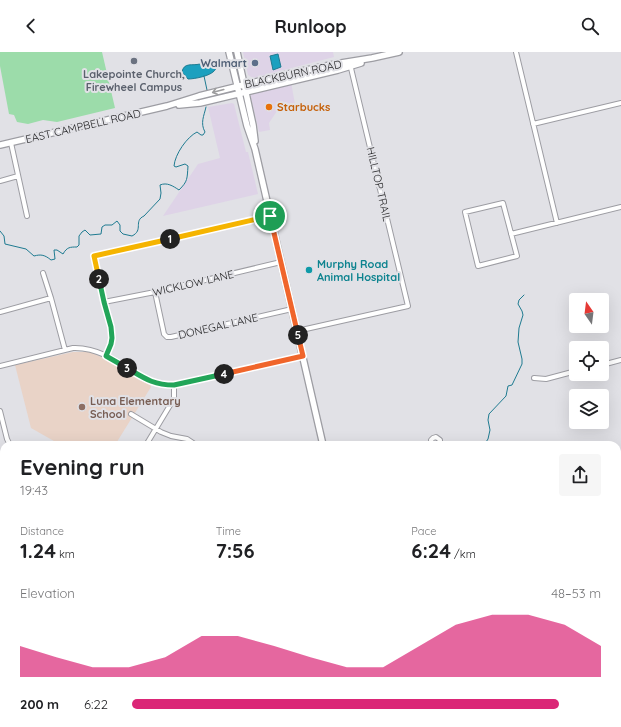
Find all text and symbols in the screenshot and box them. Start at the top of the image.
icon: back [20,15,42,37]
text: Runloop [275,15,346,38]
icon: search [579,15,601,37]
marker: Lakepointe Church, Firewheel Campus [129,56,139,66]
place label: Walmart [201,56,247,70]
street label: BLACKBURN ROAD [243,57,343,91]
marker: Walmart [250,58,260,68]
place label: Lakepointe Church, Firewheel Campus [83,67,185,94]
one-way arrow [212,88,225,95]
place label: Starbucks [277,100,330,114]
marker: Starbucks [264,102,274,112]
street label: EAST CAMPBELL ROAD [24,106,142,146]
street label: HILLTOP TRAIL [364,145,394,223]
pin [253,199,287,233]
icon: arrive [259,205,281,227]
pin: 1 [160,229,180,249]
text: 1 [168,232,172,246]
place label: Murphy Road Animal Hospital [317,257,400,284]
marker: Murphy Road Animal Hospital [304,265,314,275]
street label: WICKLOW LANE [151,267,235,299]
pin: 2 [89,269,109,289]
text: 2 [96,272,102,286]
north arrow [569,293,609,333]
map controls [569,293,609,429]
street label: DONEGAL LANE [177,310,259,342]
pin: 5 [288,325,308,345]
text: 5 [295,328,301,342]
button: locate [569,341,609,381]
pin: 3 [117,358,137,378]
text: 3 [124,361,130,375]
pin: 4 [214,364,234,384]
text: 4 [221,367,227,381]
button: layers [569,389,609,429]
place label: Luna Elementary School [90,394,181,421]
marker: Luna Elementary School [77,402,87,412]
text: Evening run [20,453,145,481]
button: share [559,454,601,496]
text: 19:43 [20,482,48,498]
text: Distance [20,524,64,538]
text: Time [216,524,241,538]
text: Pace [411,524,436,538]
text: 1.24 [20,538,56,563]
text: 7:56 [216,538,255,563]
text: 6:24 [411,538,451,563]
text: km [56,547,75,561]
text: /km [451,547,476,561]
text: Elevation [20,585,75,601]
text: 48–53 m [551,585,601,601]
text: 200 m [20,696,59,712]
text: 6:22 [84,696,108,712]

